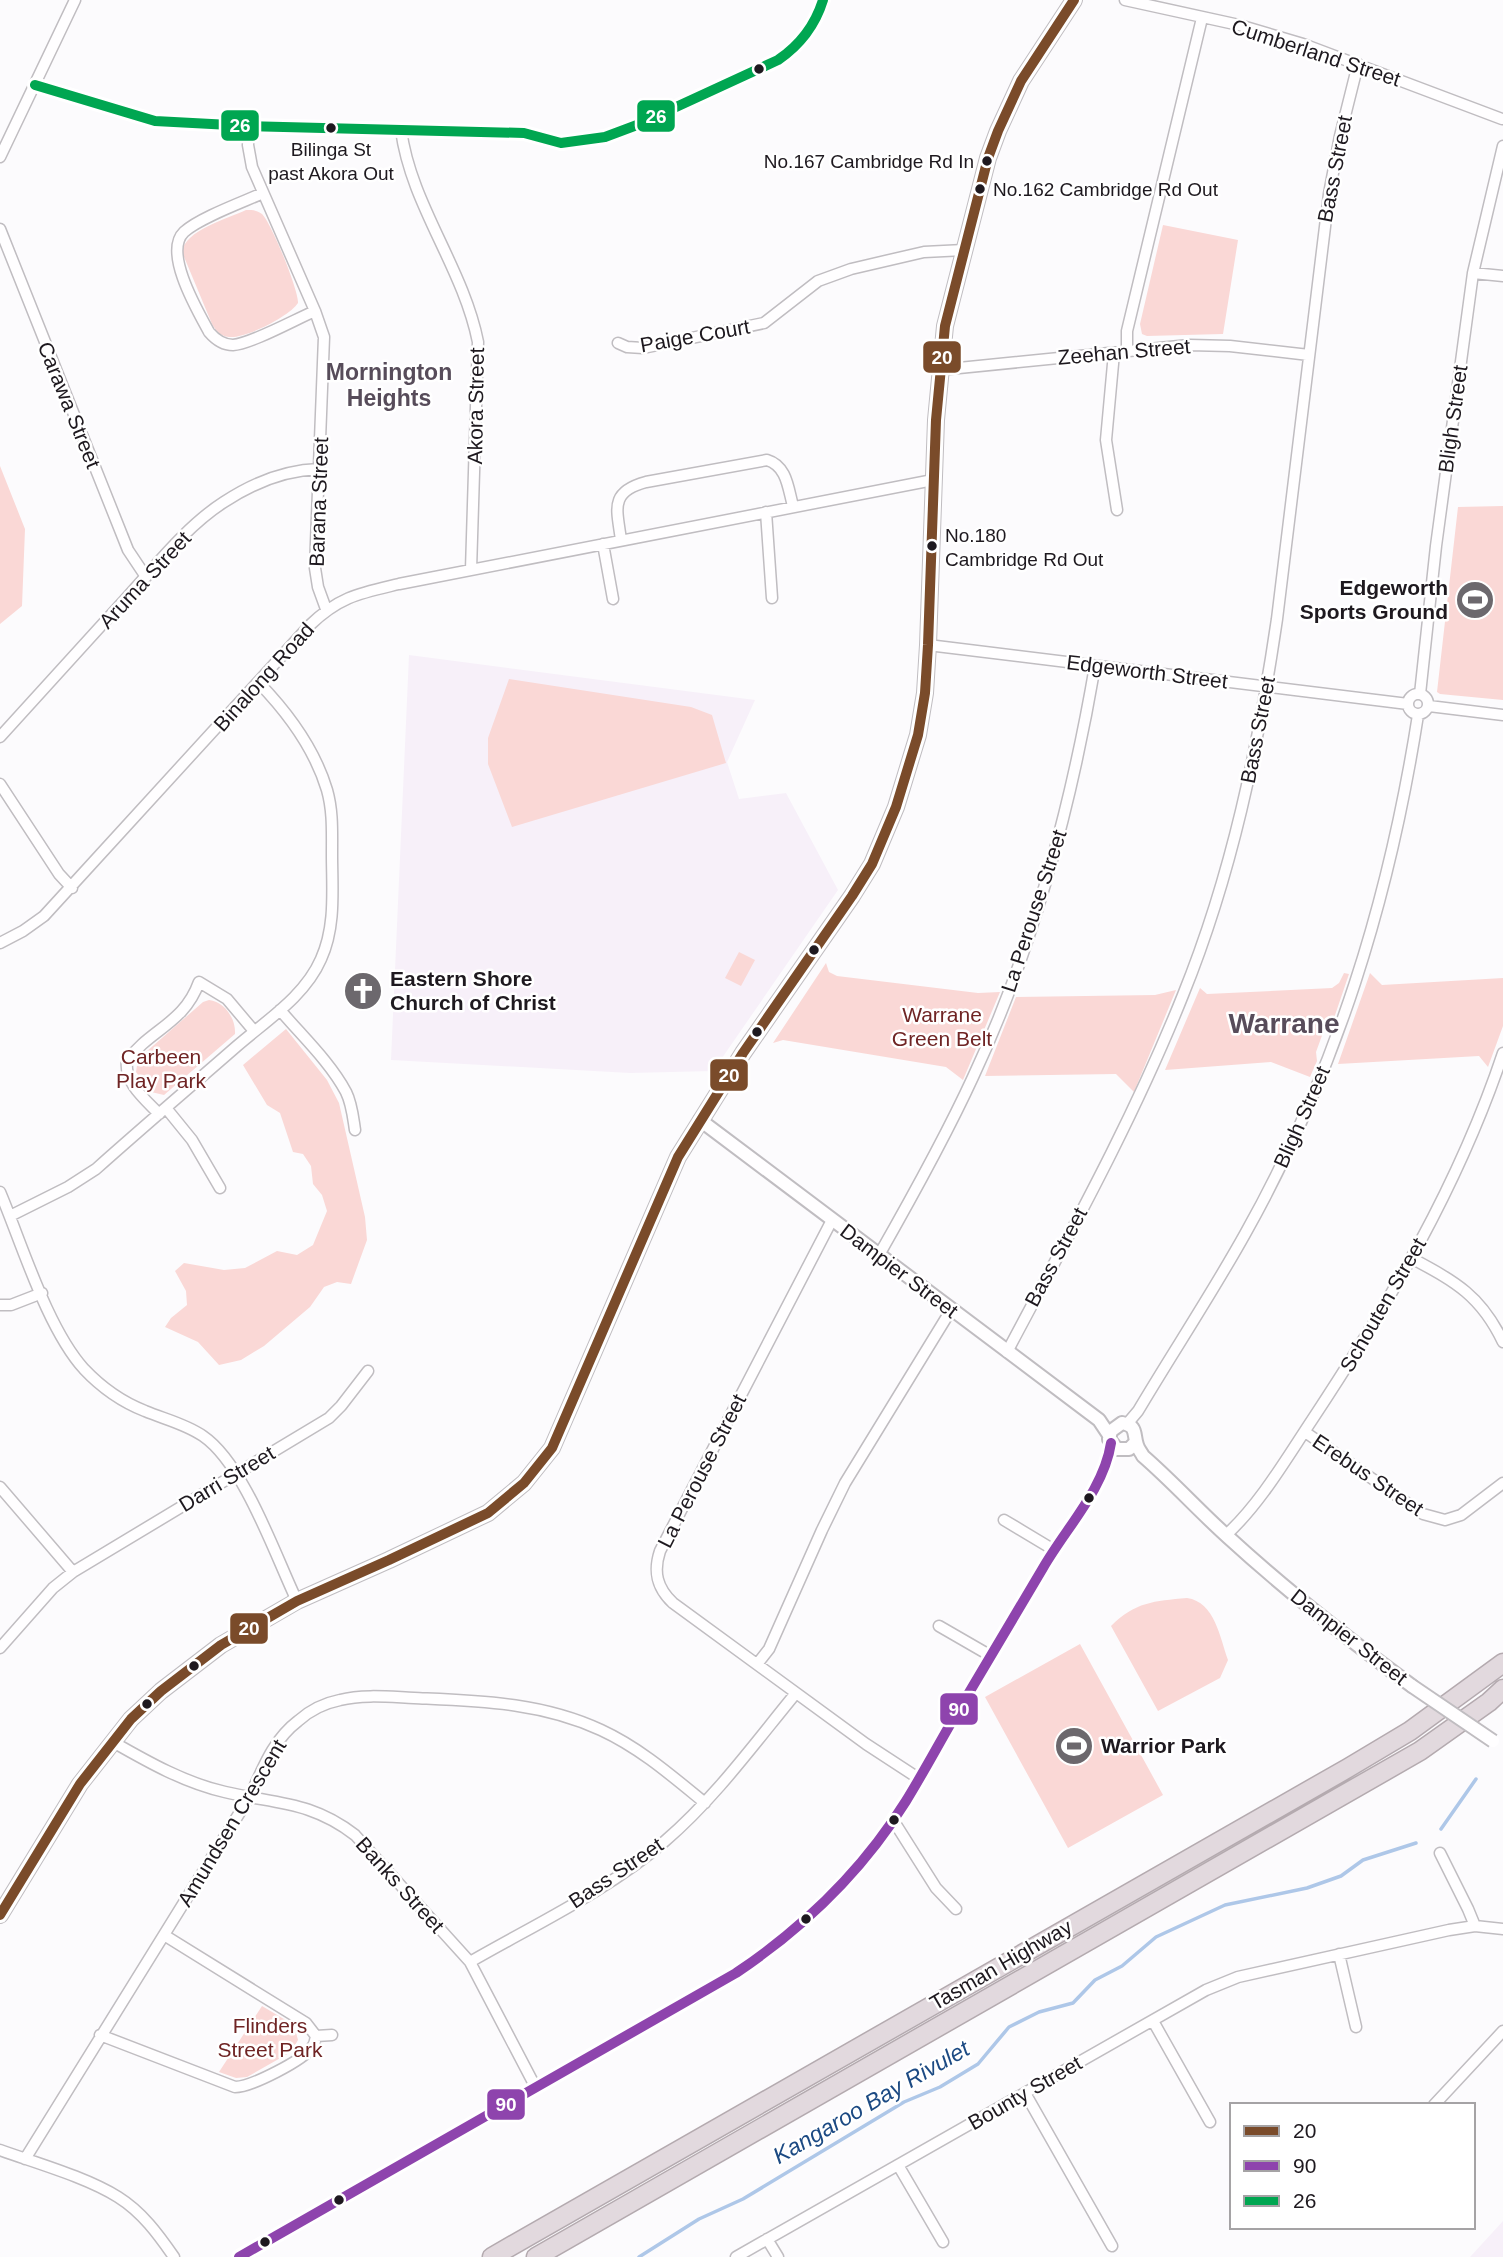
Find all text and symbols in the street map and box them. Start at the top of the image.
street label: Cumberland Street [1229,14,1404,91]
unlabelled marker [752,62,766,76]
line badge: 26 [636,99,676,133]
text: 26 [645,106,667,127]
line badge: 26 [220,109,260,142]
street label: Bass Street [1313,113,1356,224]
text: 26 [229,115,251,136]
marker: Bilinga St past Akora Out [324,121,338,135]
place label: Bilinga St past Akora Out [268,139,395,184]
place label: No.167 Cambridge Rd In [764,151,974,172]
marker: No.167 Cambridge Rd In [980,154,994,168]
place label: No.162 Cambridge Rd Out [993,179,1219,200]
marker: No.162 Cambridge Rd Out [973,182,987,196]
street label: Paige Court [638,315,752,356]
street label: Zeehan Street [1057,334,1191,369]
street label: Carawa Street [34,338,105,471]
line badge: 20 [922,340,962,374]
street label: Akora Street [463,347,488,465]
text: 20 [931,347,953,368]
district label: Mornington Heights [326,359,452,411]
street label: Bligh Street [1434,363,1471,474]
street label: Barana Street [305,437,332,567]
place label: No.180 Cambridge Rd Out [945,525,1104,570]
street label: Aruma Street [94,526,195,633]
marker: No.180 Cambridge Rd Out [925,539,939,553]
place label: Edgeworth Sports Ground [1300,576,1448,623]
sports icon: Edgeworth Sports Ground [1454,579,1496,621]
street label: Binalong Road [209,618,318,736]
street label: Edgeworth Street [1065,650,1229,693]
street label: Bass Street [1236,674,1279,785]
street label: La Perouse Street [996,827,1071,995]
unlabelled marker [807,943,821,957]
place label: Eastern Shore Church of Christ [390,967,556,1014]
church icon: Eastern Shore Church of Christ [342,970,384,1012]
park label: Warrane Green Belt [892,1003,992,1050]
district label: Warrane [1228,1008,1340,1039]
unlabelled marker [750,1025,764,1039]
park label: Carbeen Play Park [116,1045,206,1092]
line badge: 20 [709,1058,749,1092]
street label: Bligh Street [1269,1062,1334,1171]
text: 20 [718,1065,740,1086]
street label: Bass Street [1020,1203,1091,1310]
street label: Dampier Street [836,1219,963,1322]
street label: Schouten Street [1335,1234,1430,1376]
street label: La Perouse Street [653,1390,750,1551]
street label: Erebus Street [1309,1429,1428,1520]
street label: Darri Street [175,1441,279,1516]
unlabelled marker [1082,1491,1096,1505]
street label: Dampier Street [1287,1584,1412,1689]
line badge: 20 [229,1612,269,1645]
text: 20 [238,1618,260,1639]
unlabelled marker [187,1659,201,1673]
line badge: 90 [939,1692,979,1726]
unlabelled marker [140,1697,154,1711]
text: 90 [948,1699,970,1720]
sports icon: Warrior Park [1053,1725,1095,1767]
place label: Warrior Park [1101,1734,1227,1757]
street label: Amundsen Crescent [173,1735,291,1910]
unlabelled marker [887,1813,901,1827]
street label: Banks Street [352,1832,449,1937]
street label: Bass Street [564,1833,667,1912]
unlabelled marker [799,1912,813,1926]
street label: Tasman Highway [926,1914,1076,2015]
park label: Flinders Street Park [217,2014,323,2061]
water label: Kangaroo Bay Rivulet [768,2034,975,2169]
street label: Bounty Street [964,2051,1086,2134]
line badge: 90 [486,2088,526,2121]
text: 90 [495,2094,517,2115]
legend [1230,2103,1475,2229]
text: 20 [1293,2119,1316,2142]
text: 90 [1293,2154,1316,2177]
text: 26 [1293,2189,1316,2212]
unlabelled marker [332,2193,346,2207]
unlabelled marker [258,2235,272,2249]

